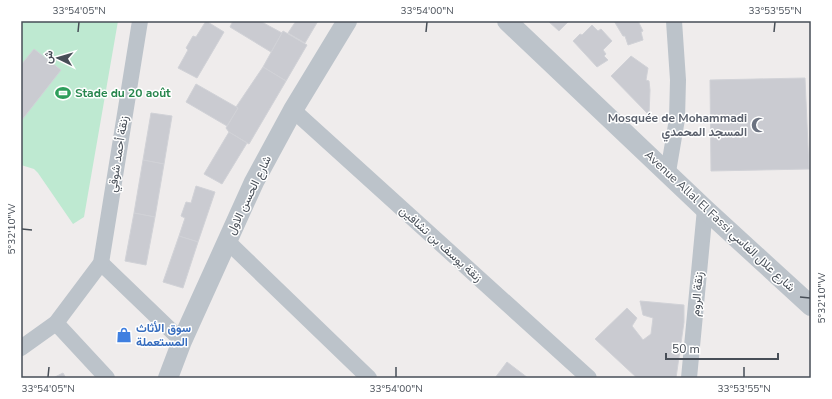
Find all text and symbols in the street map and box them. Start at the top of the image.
text: 33°54'05"N [52,4,106,18]
text: 33°54'00"N [400,4,454,18]
text: 33°53'55"N [748,4,802,18]
north arrow [38,38,78,78]
text: ش [40,50,57,64]
sports icon: Stade du 20 août [54,84,72,102]
place label: Stade du 20 août [75,85,171,101]
place label: Mosquée de Mohammadi المسجد المحمدي [608,110,747,142]
street label: زنقة أحمد شوقي [104,115,134,194]
mosque icon: Mosquée de Mohammadi المسجد المحمدي [750,116,768,134]
street label: Avenue Allal El Fassi شارع علال الفاسي [640,147,799,297]
street label: شارع الحسن الاول [223,153,276,238]
street label: زنقة يوسف بن تشافين [396,202,486,286]
text: 5°32'10"W [5,204,19,254]
street label: زنقة الروم [687,271,707,317]
text: 5°32'10"W [815,273,829,323]
place label: سوق الأثاث المستعملة [136,320,192,350]
shop icon: سوق الأثاث المستعملة [115,326,133,344]
scale bar [666,335,778,361]
text: 50 m [672,341,700,357]
text: 33°54'05"N [21,382,75,396]
text: 33°54'00"N [369,382,423,396]
text: 33°53'55"N [717,382,771,396]

